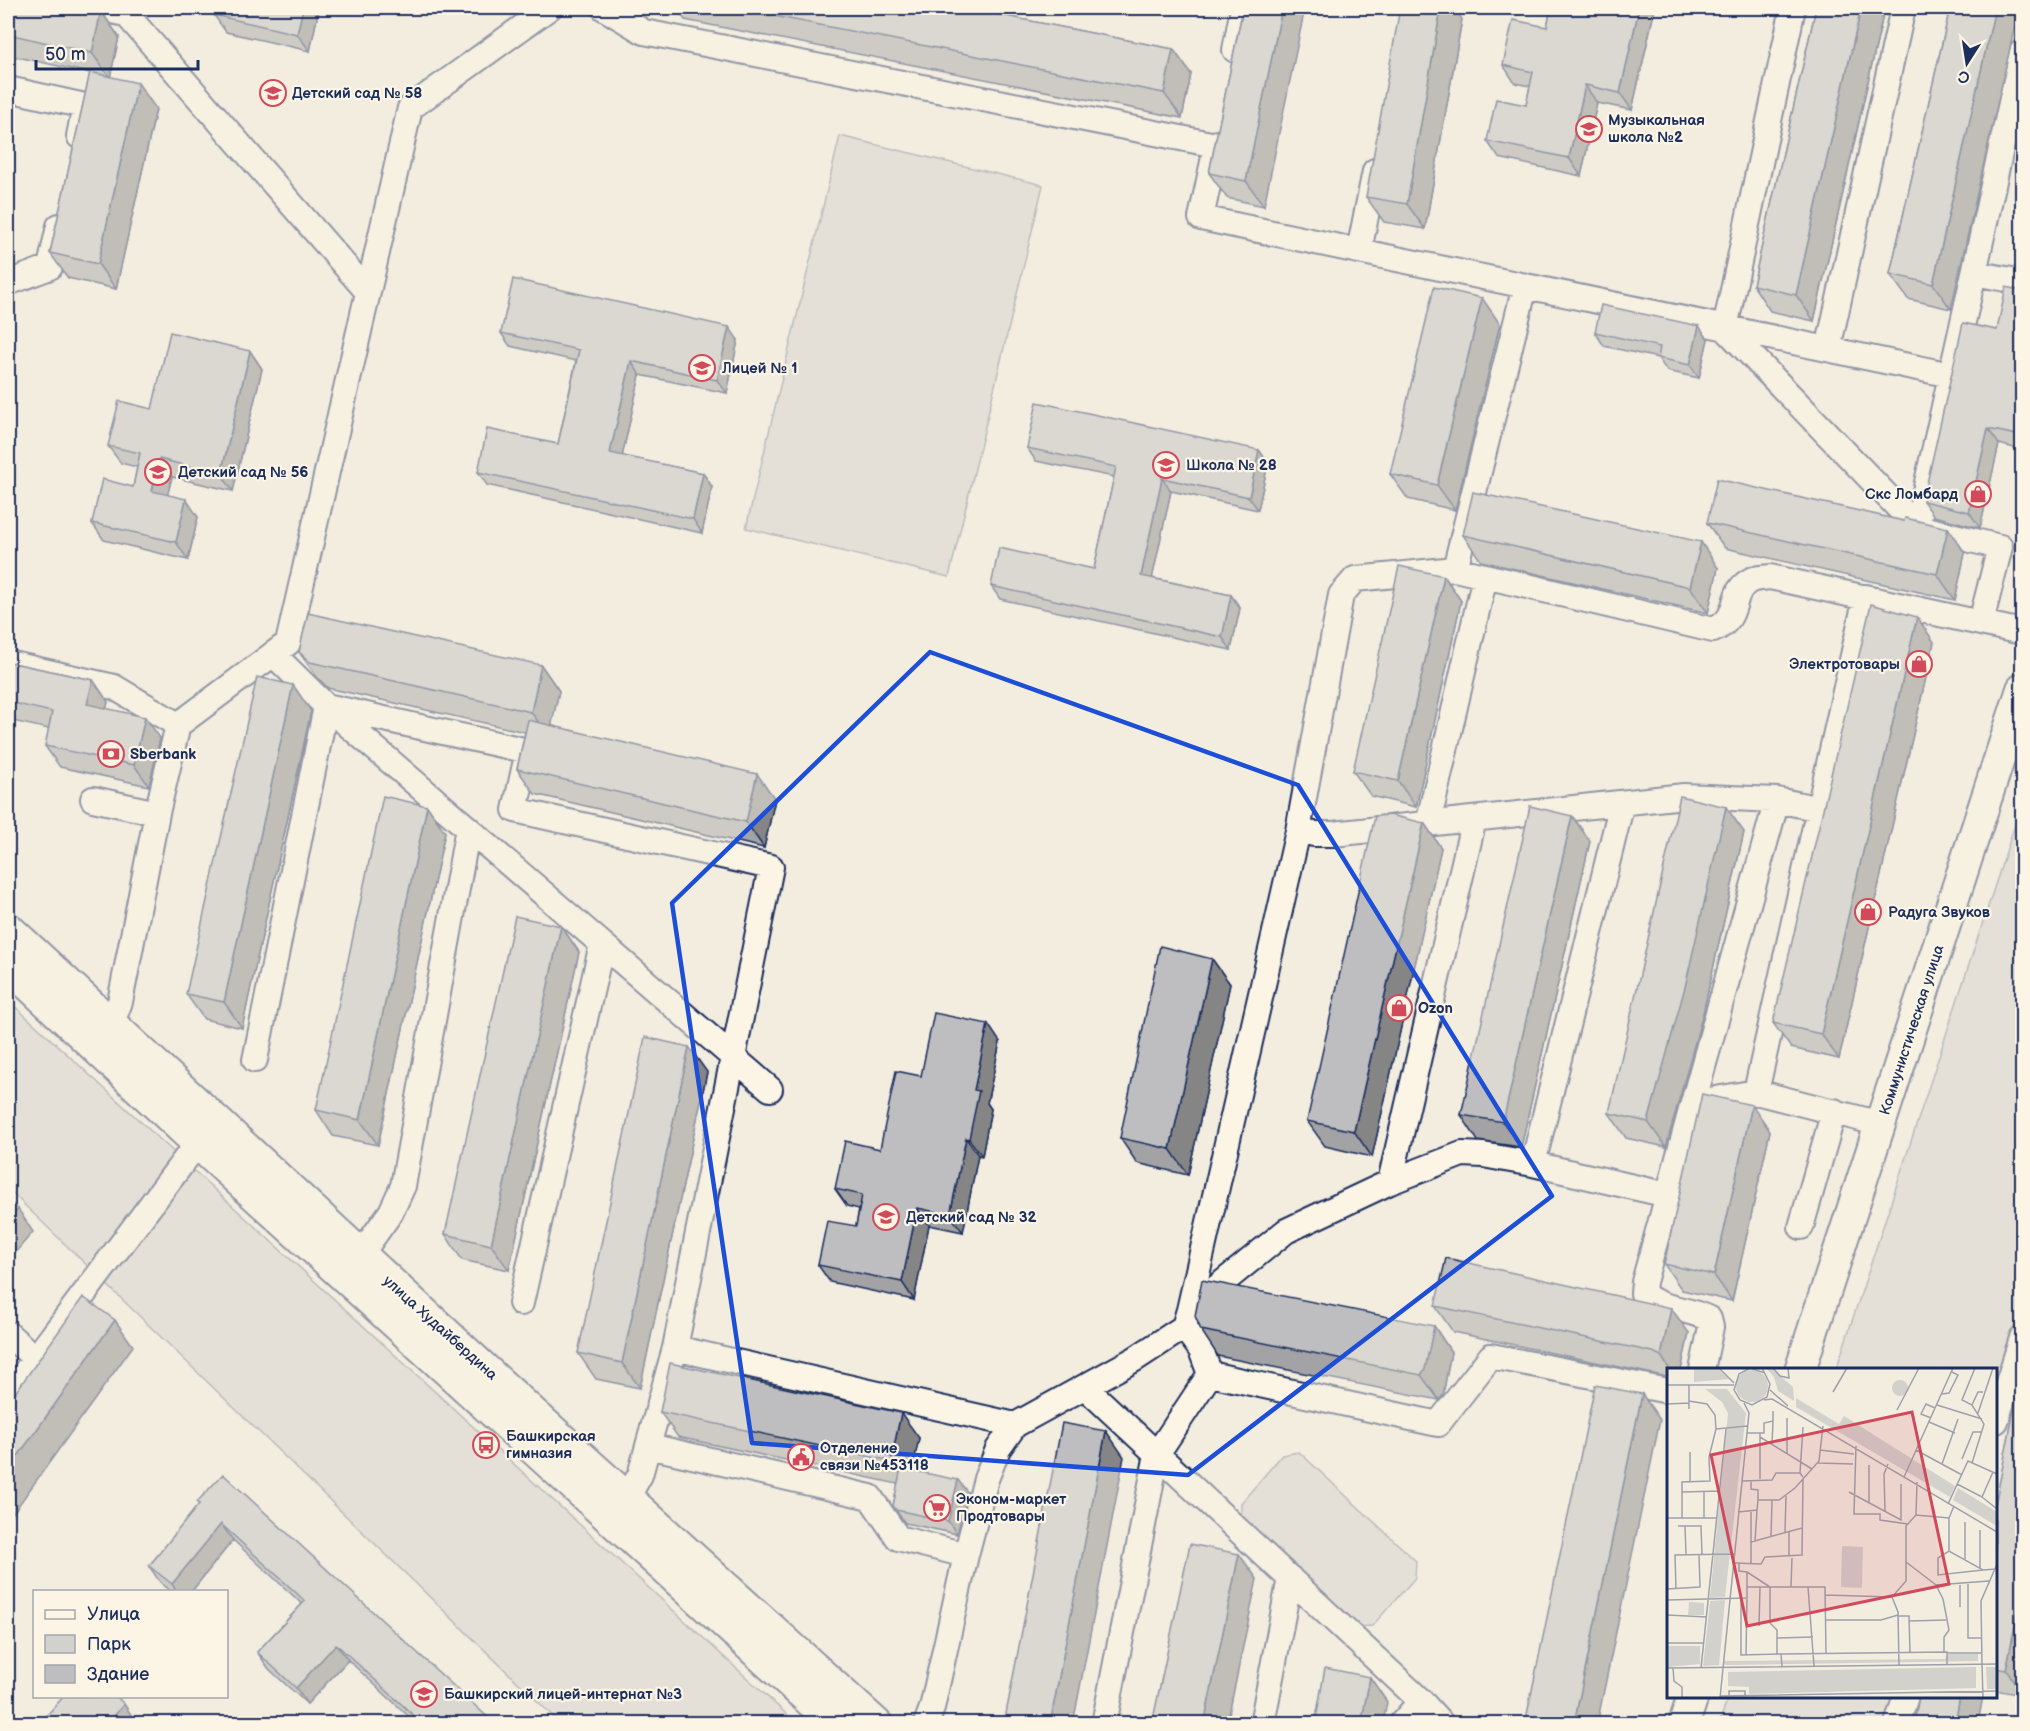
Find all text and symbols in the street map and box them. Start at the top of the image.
scale bar [36,33,198,71]
north arrow [1937,33,1997,93]
text: 50 m [45,44,86,65]
text: С [1957,66,1972,87]
school or university icon: Детский сад № 58 [258,78,288,108]
place label: Детский сад № 58 [292,84,422,103]
place label: Музыкальная школа №2 [1608,111,1705,147]
school or university icon: Музыкальная школа №2 [1574,114,1604,144]
school or university icon: Лицей № 1 [687,353,717,383]
place label: Лицей № 1 [721,359,797,378]
school or university icon: Школа № 28 [1151,450,1181,480]
place label: Школа № 28 [1186,456,1277,475]
school or university icon: Детский сад № 56 [143,457,173,487]
place label: Детский сад № 56 [178,463,308,482]
shop icon: Скс Ломбард [1963,479,1993,509]
place label: Скс Ломбард [1865,485,1958,504]
shop icon: Электротовары [1904,649,1934,679]
place label: Электротовары [1789,655,1900,674]
bank icon: Sberbank [96,739,126,769]
place label: Sberbank [130,745,196,764]
shop icon: Радуга Звуков [1853,897,1883,927]
place label: Радуга Звуков [1888,903,1990,922]
street label: Коммунистическая улица [1876,942,1949,1117]
shop icon: Ozon [1384,993,1414,1023]
place label: Ozon [1418,999,1453,1018]
school or university icon: Детский сад № 32 [871,1202,901,1232]
place label: Детский сад № 32 [906,1208,1036,1227]
street label: улица Худайбердина [379,1272,501,1385]
inset map [1667,1368,1997,1698]
place label: Башкирская гимназия [506,1427,596,1463]
bus stop icon: Башкирская гимназия [471,1430,501,1460]
place label: Отделение связи №453118 [820,1439,929,1475]
public building icon: Отделение связи №453118 [786,1442,816,1472]
place label: Эконом-маркет Продтовары [956,1490,1067,1526]
supermarket icon: Эконом-маркет Продтовары [922,1493,952,1523]
legend [33,1590,228,1698]
text: Улица [87,1604,141,1625]
text: Парк [87,1634,131,1655]
text: Здание [87,1664,149,1685]
school or university icon: Башкирский лицей-интернат №3 [409,1679,439,1709]
place label: Башкирский лицей-интернат №3 [444,1685,682,1704]

